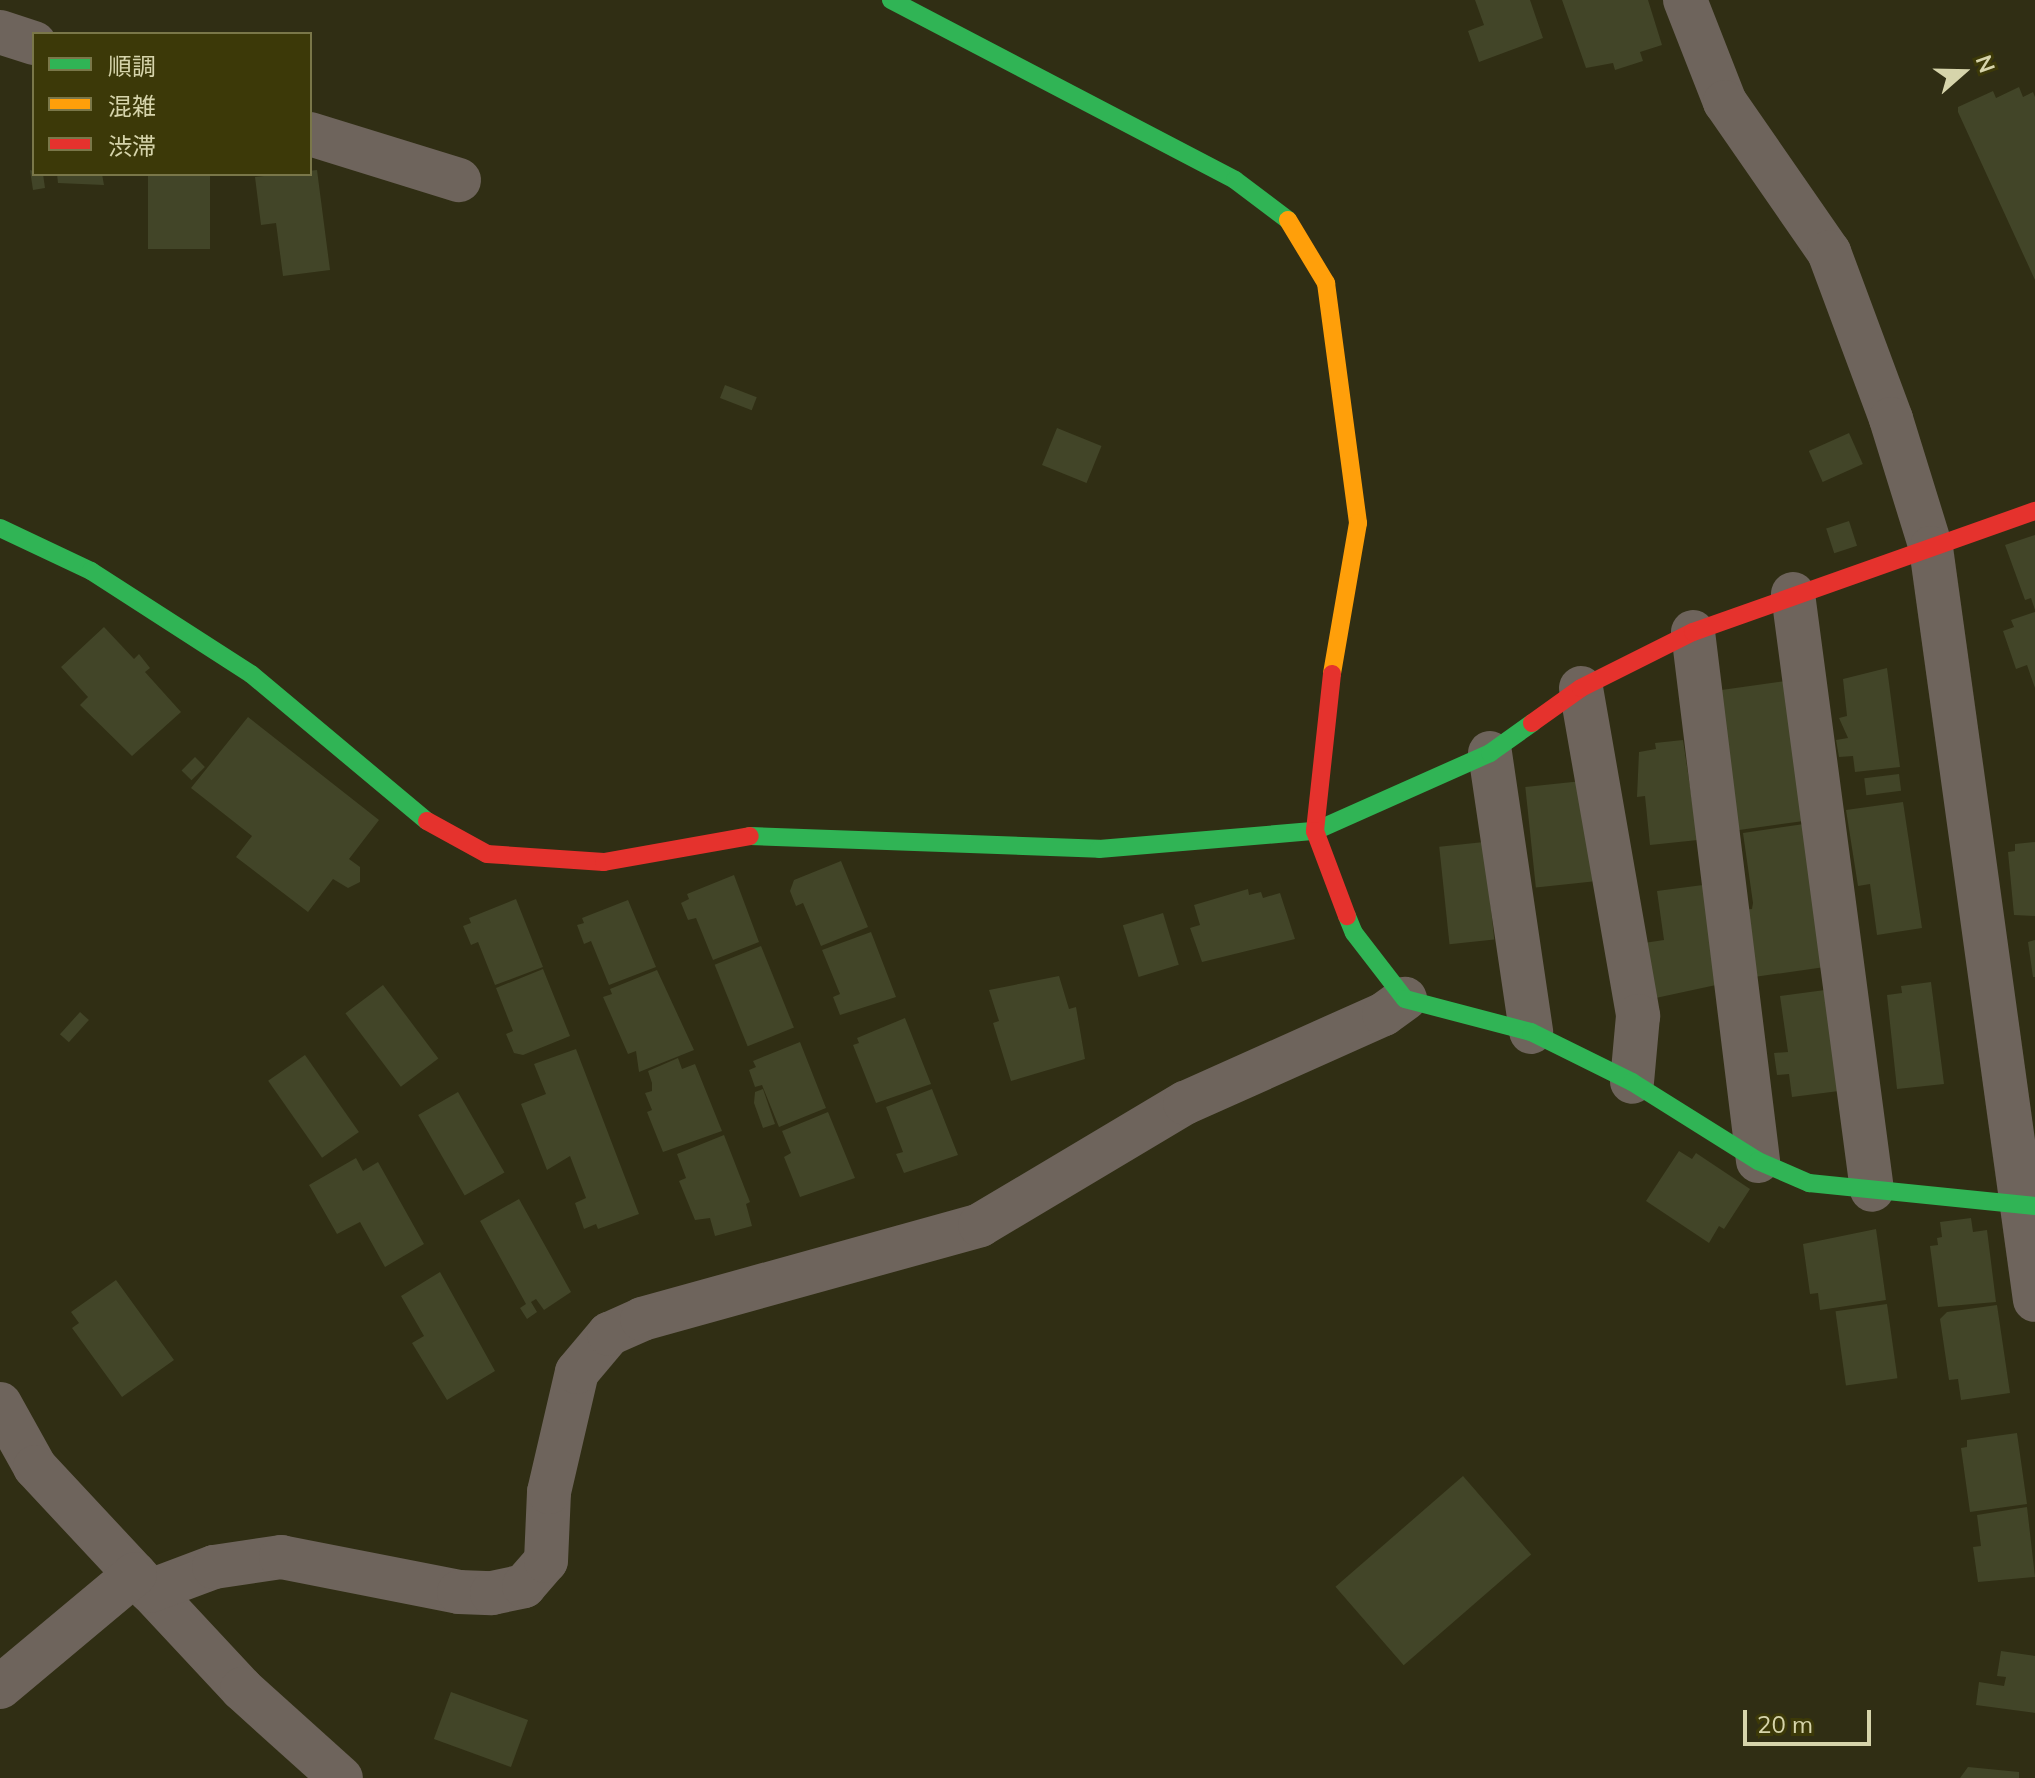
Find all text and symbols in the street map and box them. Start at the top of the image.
legend [32,32,312,176]
north arrow [1923,32,2003,112]
text: 順調 [108,51,156,81]
text: N [1970,51,2002,76]
text: 混雑 [108,91,156,121]
text: 渋滞 [108,131,156,161]
scale bar [1747,1694,1875,1744]
text: 20 m [1757,1709,1813,1739]

